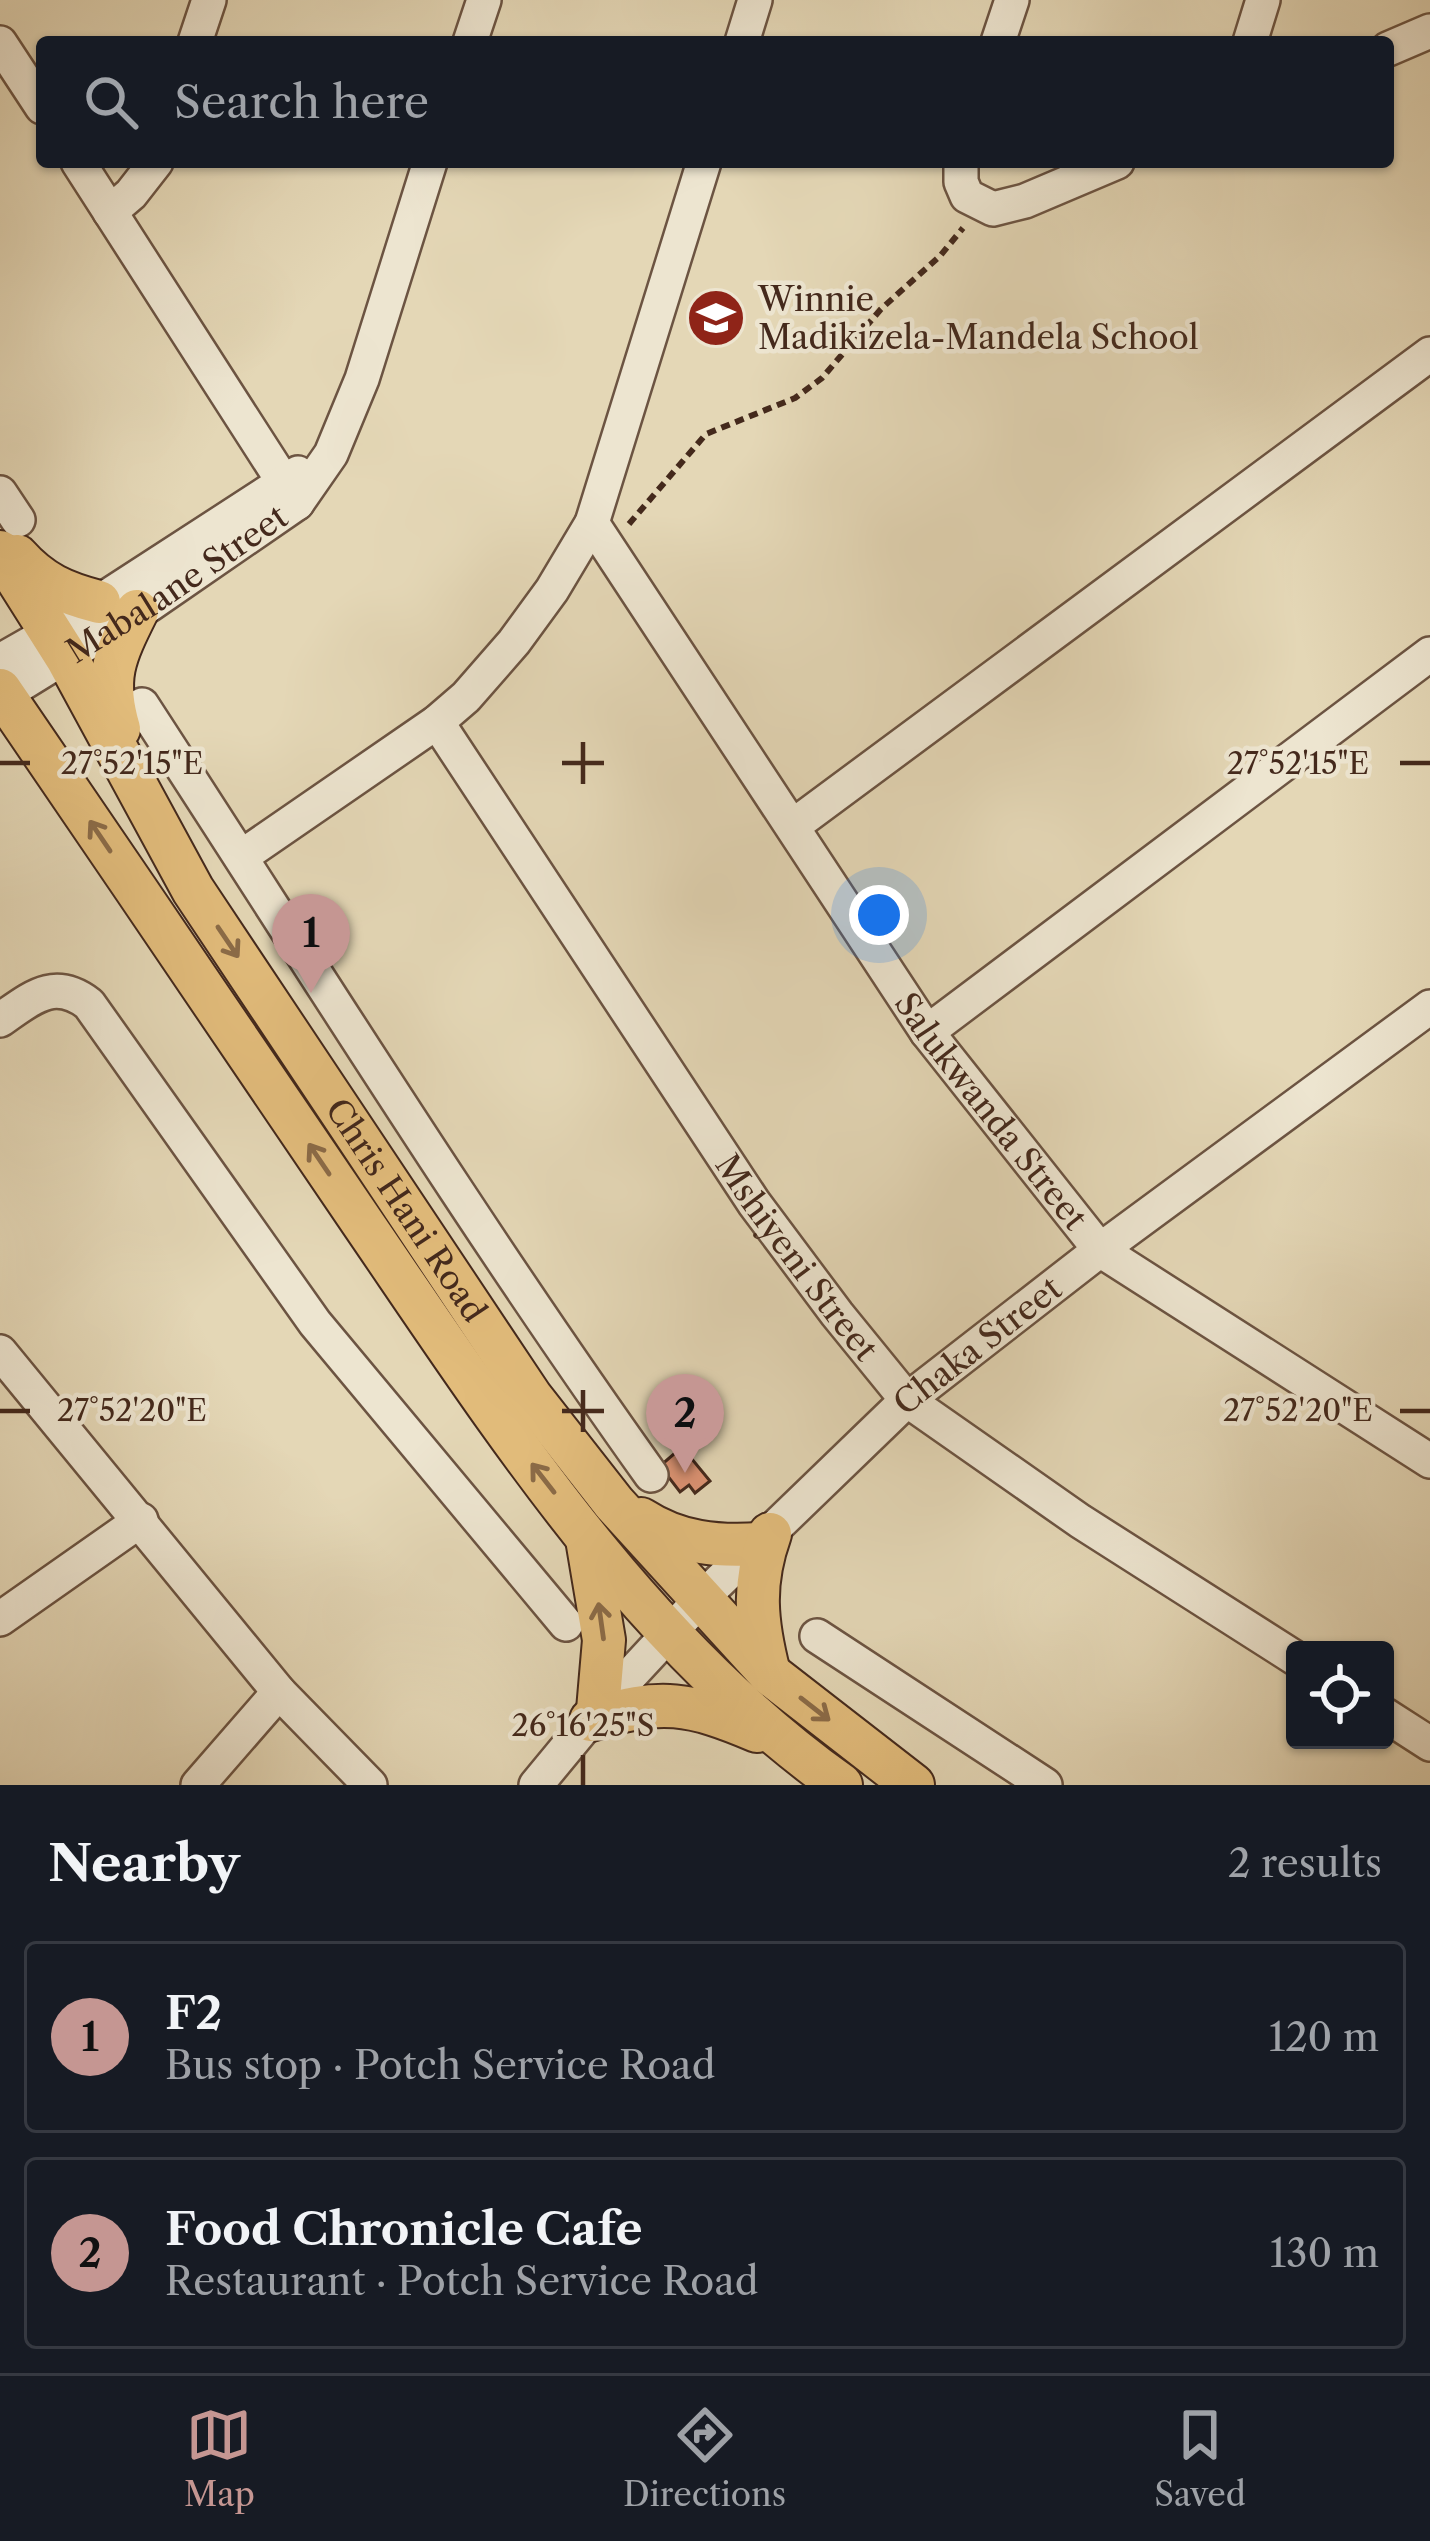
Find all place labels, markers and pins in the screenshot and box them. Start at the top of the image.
place label: Winnie Madikizela-Mandela School [757,279,1199,358]
school or university icon: Winnie Madikizela-Mandela School [685,287,747,349]
pin: 1 [272,894,350,993]
pin: 2 [646,1374,724,1473]

